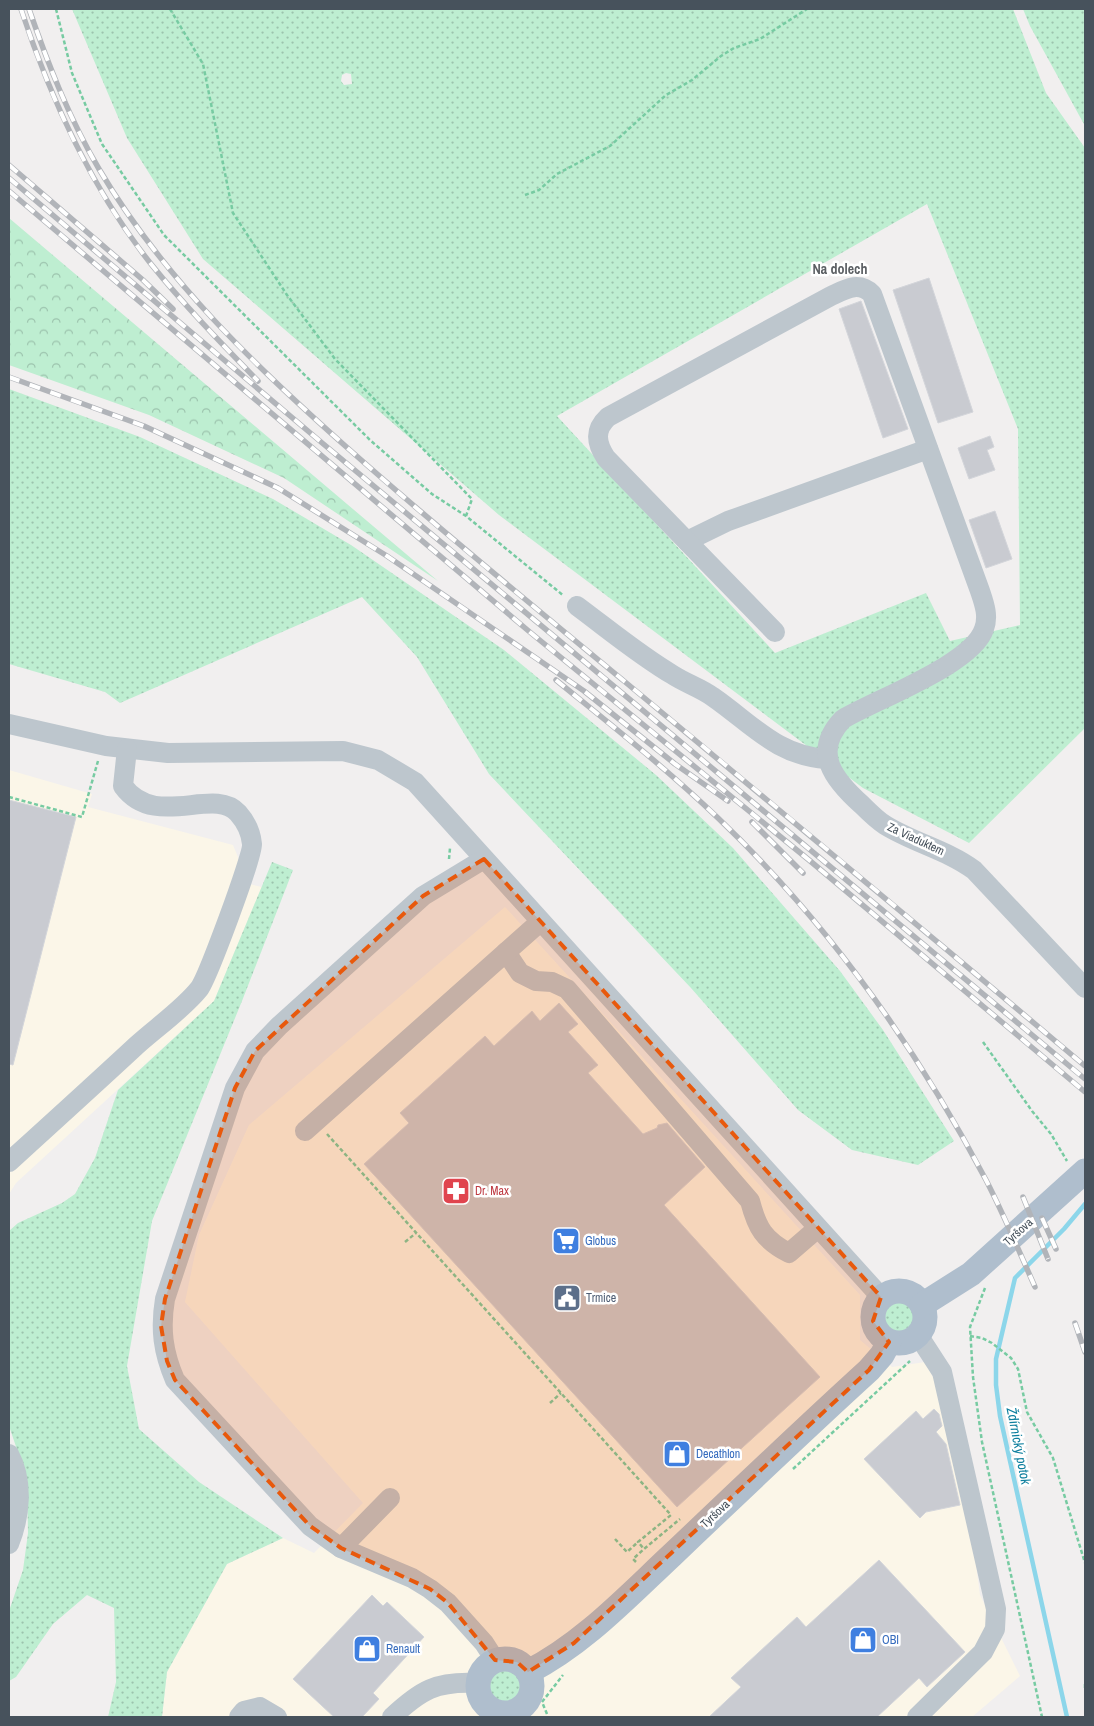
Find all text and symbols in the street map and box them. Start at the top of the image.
district label: Na dolech [813,260,867,278]
street label: Za Viaduktem [885,819,947,859]
pharmacy icon: Dr. Max [441,1176,471,1206]
place label: Dr. Max [475,1183,509,1199]
street label: Tyršova [1000,1214,1037,1249]
supermarket icon: Globus [551,1226,581,1256]
place label: Globus [585,1233,616,1249]
public building icon: Trmice [552,1283,582,1313]
place label: Trmice [586,1290,616,1306]
water label: Ždírnický potok [1002,1405,1036,1487]
shop icon: Decathlon [662,1439,692,1469]
place label: Decathlon [696,1446,740,1462]
street label: Tyršova [697,1496,733,1532]
shop icon: OBI [848,1625,878,1655]
place label: OBI [882,1632,899,1648]
shop icon: Renault [352,1634,382,1664]
place label: Renault [386,1641,420,1657]

